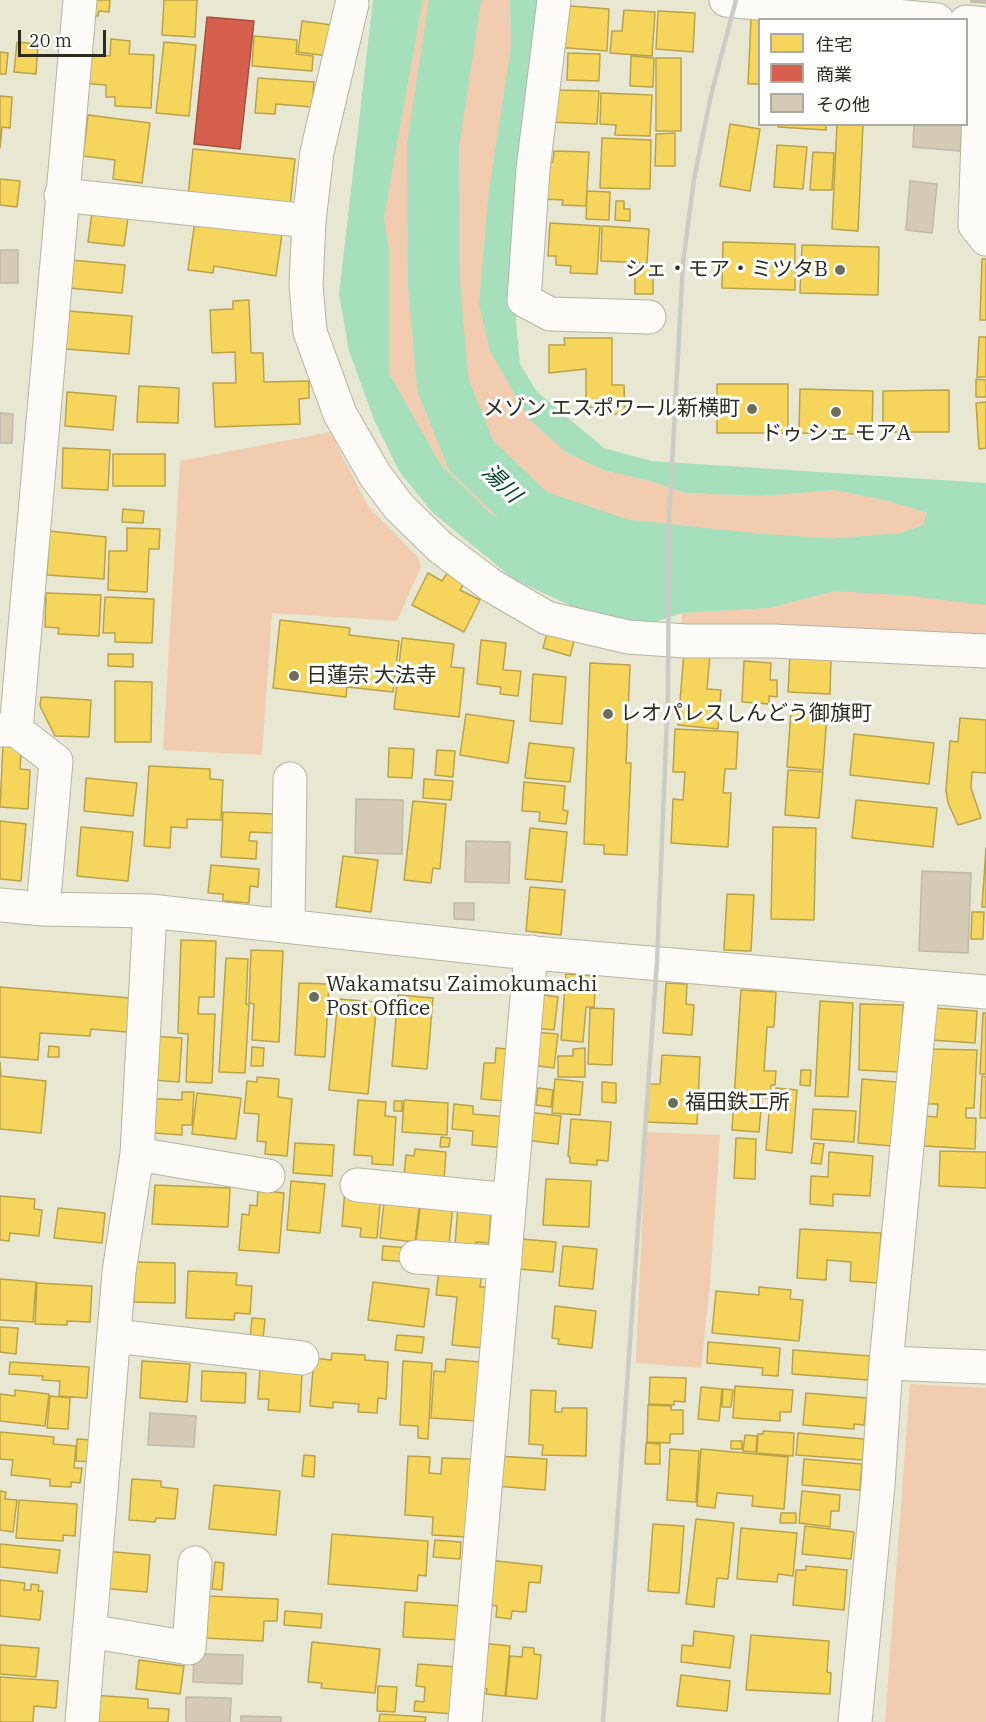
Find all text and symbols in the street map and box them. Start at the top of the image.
scale bar [21,18,110,56]
legend [758,18,968,126]
text: 20 m [29,29,72,52]
text: 住宅 [816,33,852,56]
text: 商業 [816,63,852,86]
text: その他 [816,93,870,116]
place label: シェ・モア・ミツタB [625,257,828,283]
marker: シェ・モア・ミツタB [833,263,847,277]
place label: メゾン エスポワール新横町 [483,396,740,422]
marker: メゾン エスポワール新横町 [745,402,759,416]
marker: ドゥ シェ モアA [829,405,843,419]
place label: ドゥ シェ モアA [761,421,911,447]
water label: 湯川 [476,459,526,509]
place label: 日蓮宗 大法寺 [306,663,437,689]
marker: 日蓮宗 大法寺 [287,669,301,683]
place label: レオパレスしんどう御旗町 [620,701,872,727]
marker: レオパレスしんどう御旗町 [601,707,615,721]
place label: Wakamatsu Zaimokumachi Post Office [326,972,597,1022]
marker: Wakamatsu Zaimokumachi Post Office [307,990,321,1004]
place label: 福田鉄工所 [685,1090,790,1116]
marker: 福田鉄工所 [666,1096,680,1110]

